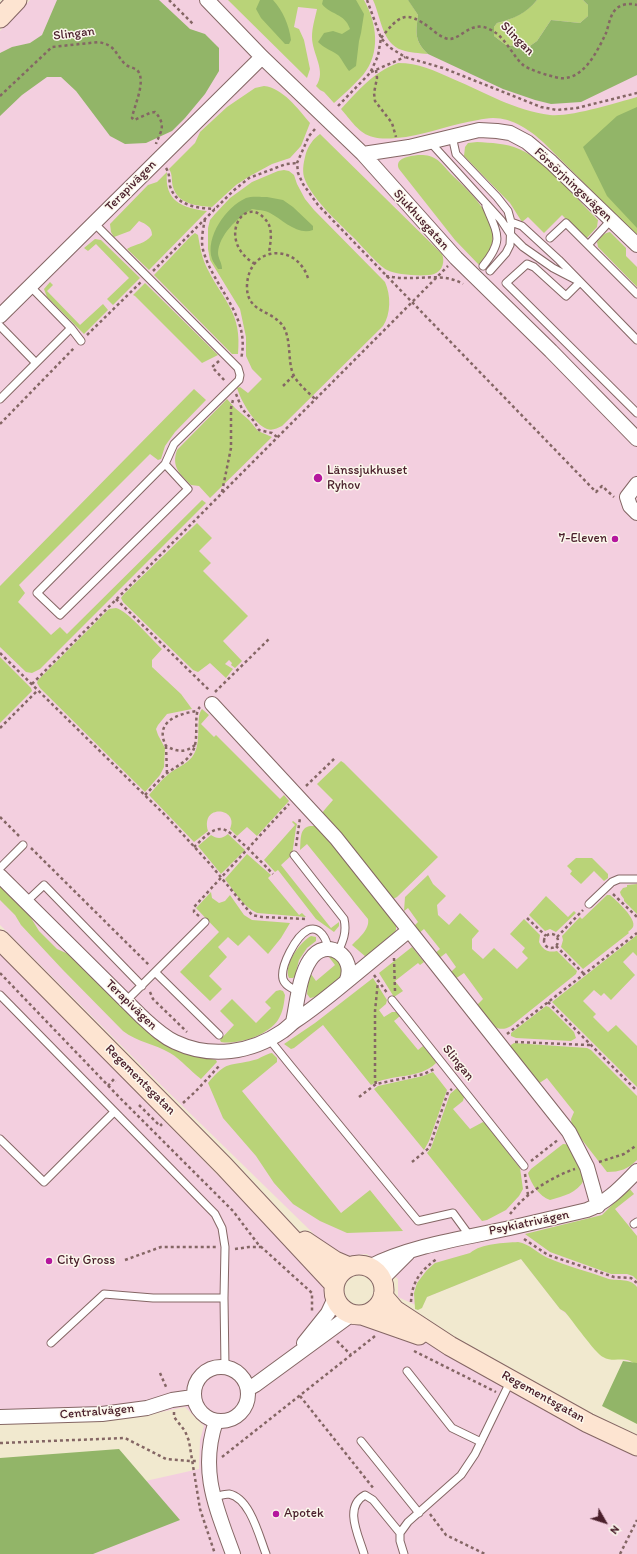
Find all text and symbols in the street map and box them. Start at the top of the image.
street label: Slingan [497,19,537,59]
street label: Slingan [52,24,96,44]
street label: Försörjningsvägen [531,145,615,225]
street label: Terapivägen [102,157,160,215]
street label: Sjukhusgatan [390,186,452,254]
place label: Länssjukhuset Ryhov [327,463,407,494]
marker: Länssjukhuset Ryhov [312,472,324,484]
place label: 7-Eleven [559,531,607,547]
marker: 7-Eleven [610,534,620,544]
street label: Terapivägen [102,976,160,1034]
street label: Regementsgatan [102,1042,178,1118]
street label: Slingan [439,1042,477,1084]
street label: Psykiatrivägen [488,1207,570,1239]
place label: City Gross [57,1253,115,1269]
marker: City Gross [44,1256,54,1266]
street label: Regementsgatan [498,1368,588,1426]
street label: Centralvägen [59,1401,135,1423]
north arrow [585,1502,625,1542]
place label: Apotek [284,1506,324,1522]
marker: Apotek [271,1509,281,1519]
text: N [607,1523,622,1537]

